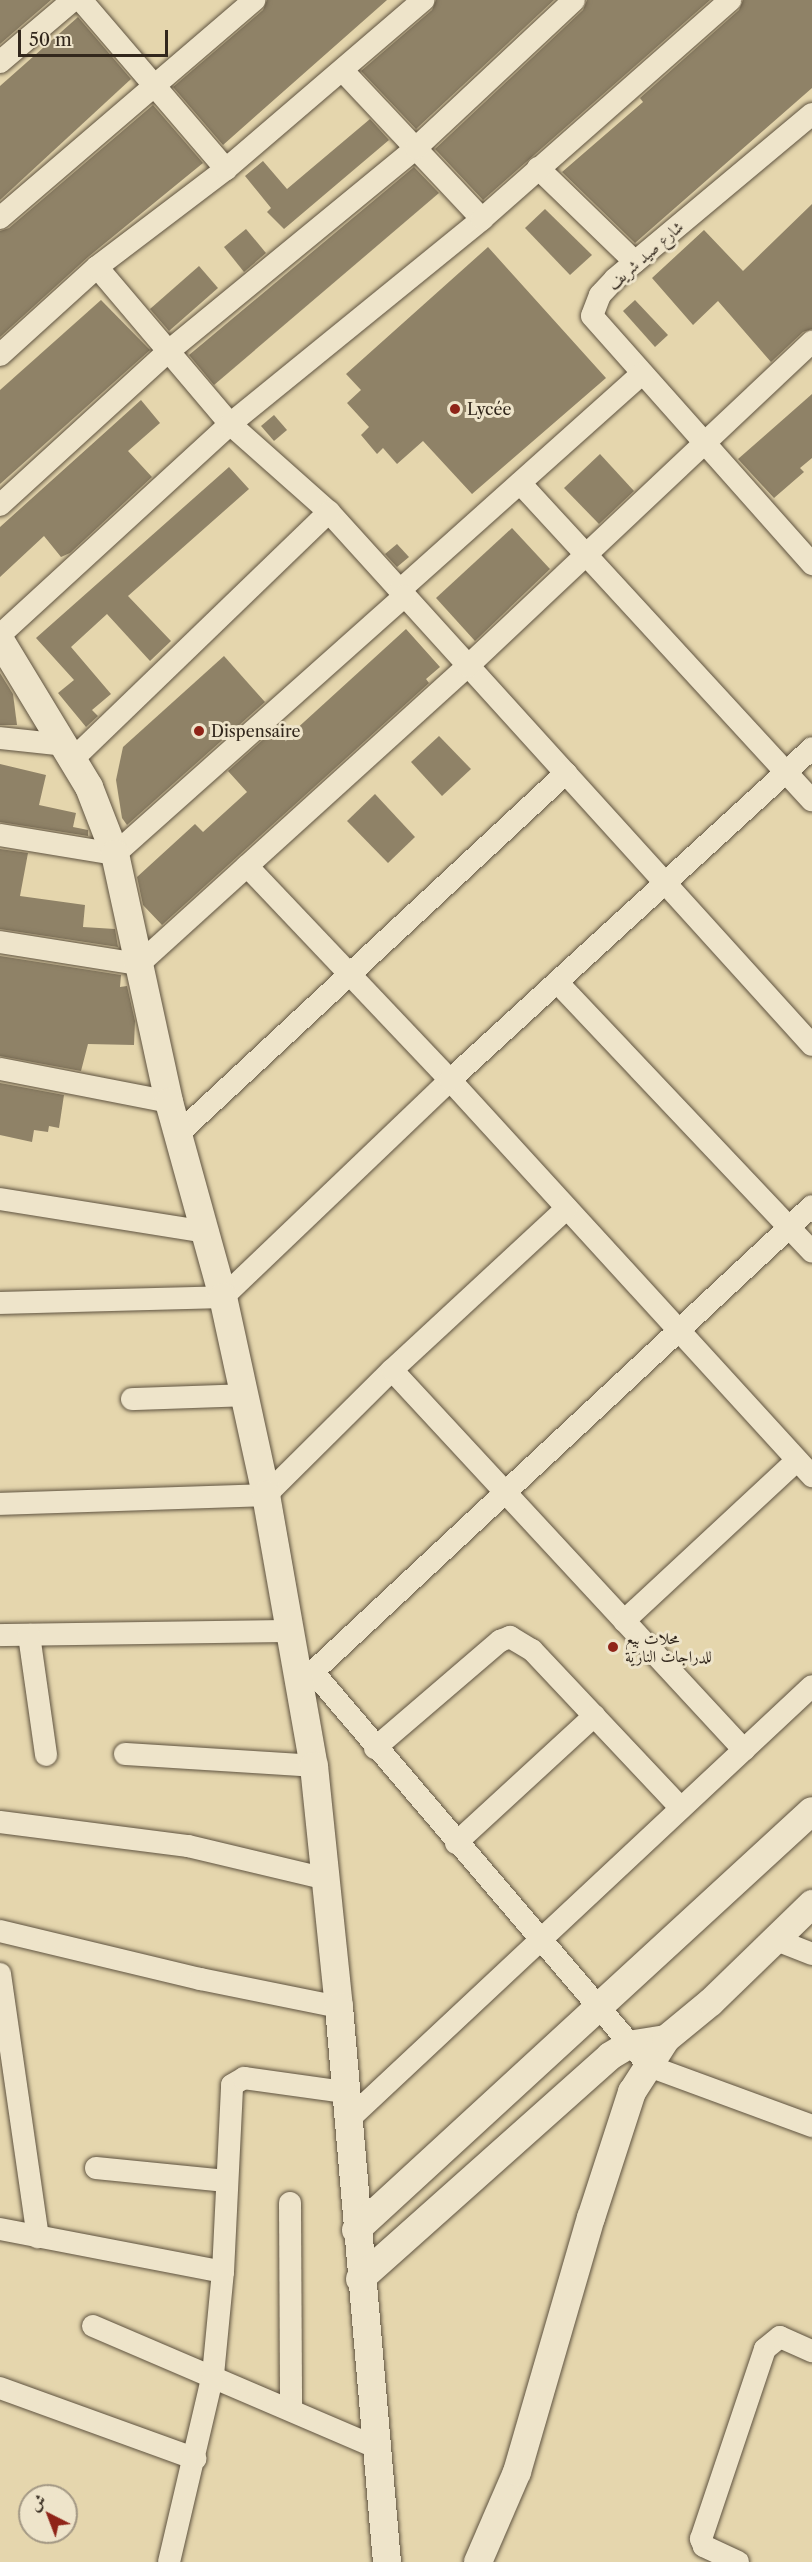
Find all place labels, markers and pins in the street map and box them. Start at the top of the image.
place label: Lycée [467,399,511,419]
marker: Lycée [448,402,462,416]
place label: Dispensaire [211,721,300,741]
marker: Dispensaire [192,724,206,738]
place label: محلات بيع للدراجات النارية [625,1628,712,1666]
marker: محلات بيع للدراجات النارية [606,1640,620,1654]

